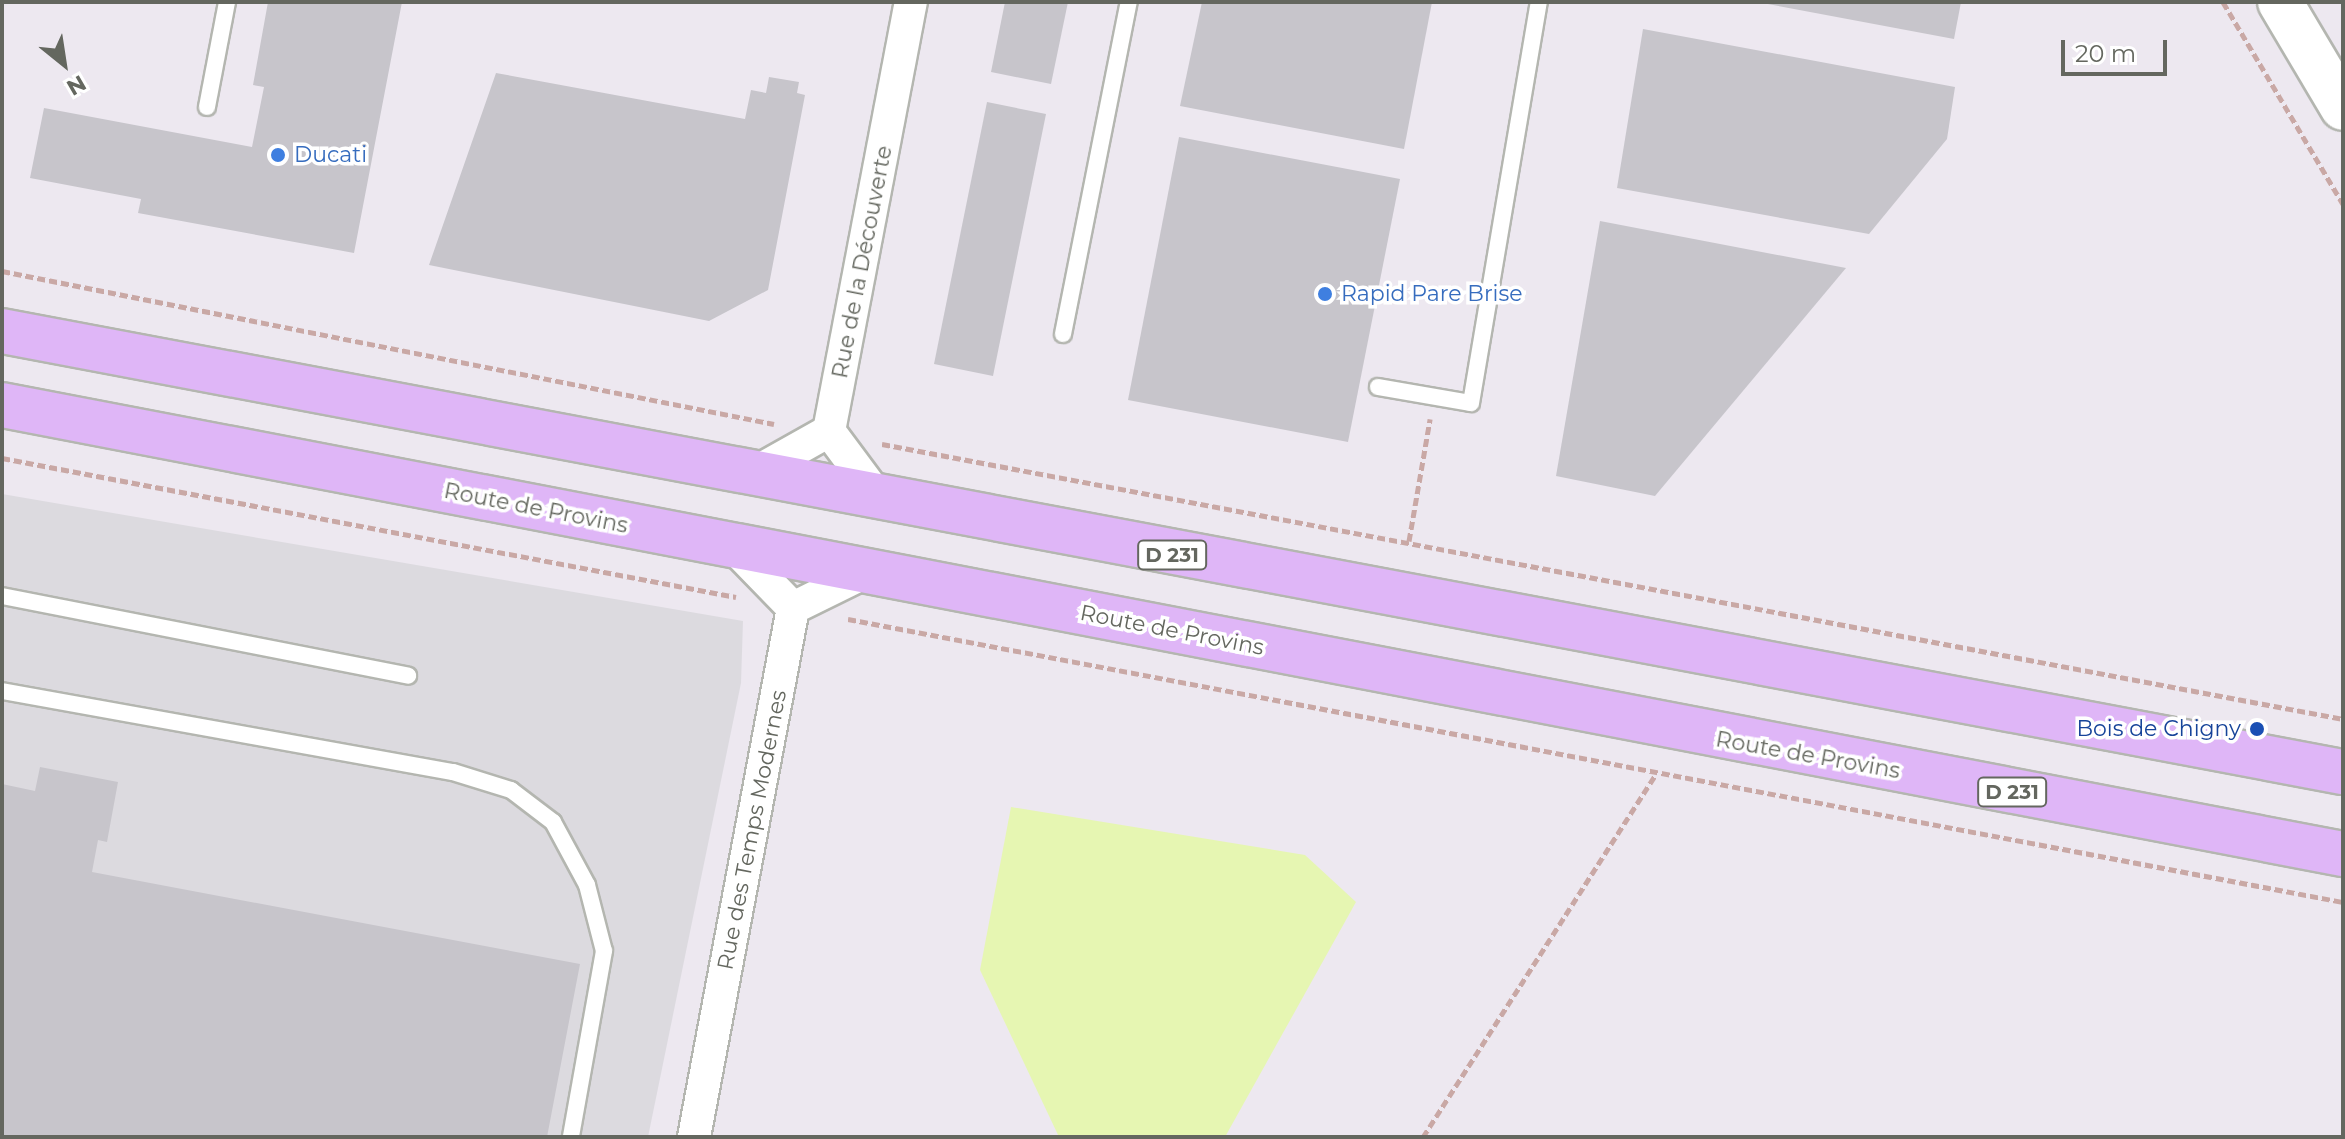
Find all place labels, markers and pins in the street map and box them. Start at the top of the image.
place label: Ducati [294,142,367,168]
marker: Ducati [269,146,287,164]
place label: Rapid Pare Brise [1341,281,1523,307]
marker: Rapid Pare Brise [1316,285,1334,303]
place label: Bois de Chigny [2076,716,2241,742]
marker: Bois de Chigny [2248,720,2266,738]

